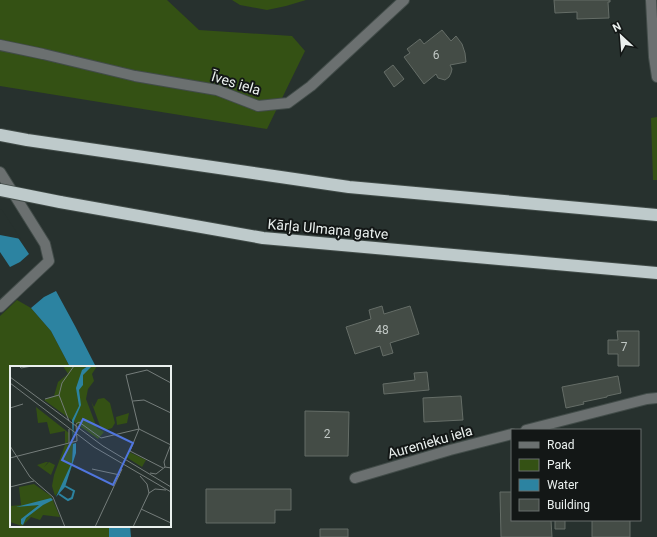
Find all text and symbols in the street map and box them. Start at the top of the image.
north arrow [601,16,641,56]
text: N [610,20,623,35]
house number: 6 [433,48,440,62]
street label: Īves iela [209,68,262,98]
street label: Kārļa Ulmaņa gatve [267,216,389,243]
house number: 48 [375,323,389,337]
house number: 7 [621,340,628,354]
inset map [10,366,171,527]
street label: Aurenieku iela [386,422,474,462]
house number: 2 [324,427,331,441]
legend [511,429,641,521]
text: Road [547,438,575,452]
text: Park [547,458,572,472]
text: Water [547,478,578,492]
text: Building [547,498,590,512]

